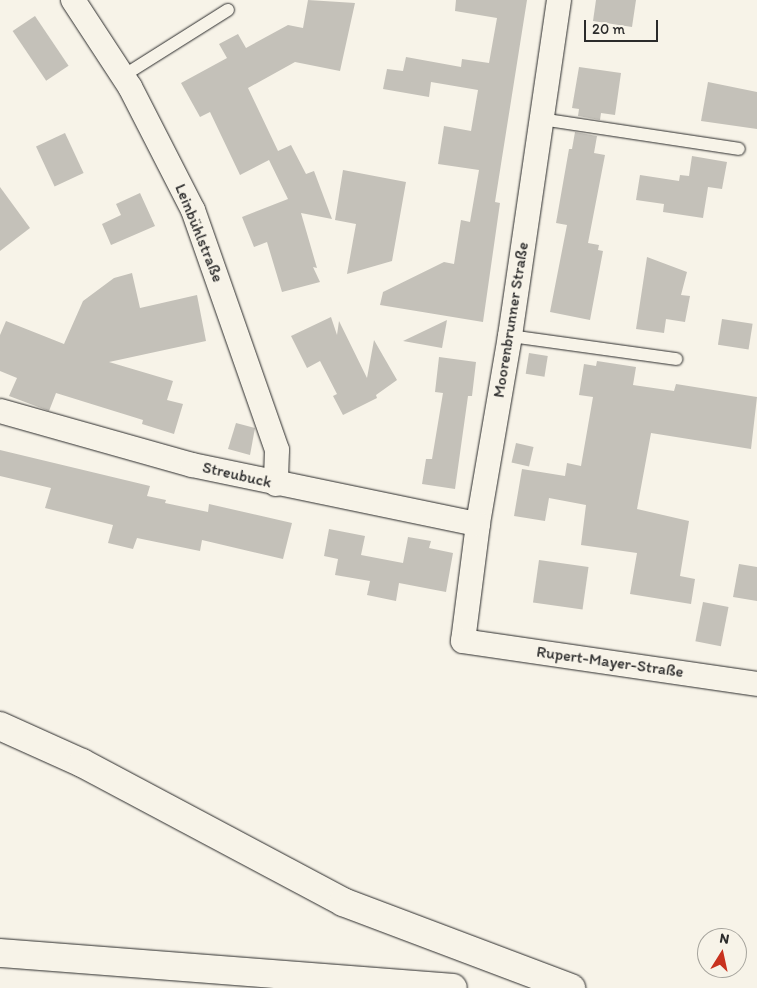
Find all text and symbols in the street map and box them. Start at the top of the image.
scale bar [587,10,661,42]
text: 20 m [592,20,625,38]
street label: Leinbühlstraße [171,181,227,285]
street label: Moorenbrunner Straße [489,241,533,399]
street label: Streubuck [201,458,273,492]
street label: Rupert-Mayer-Straße [535,642,685,682]
north arrow [697,928,747,978]
text: N [718,930,731,948]

